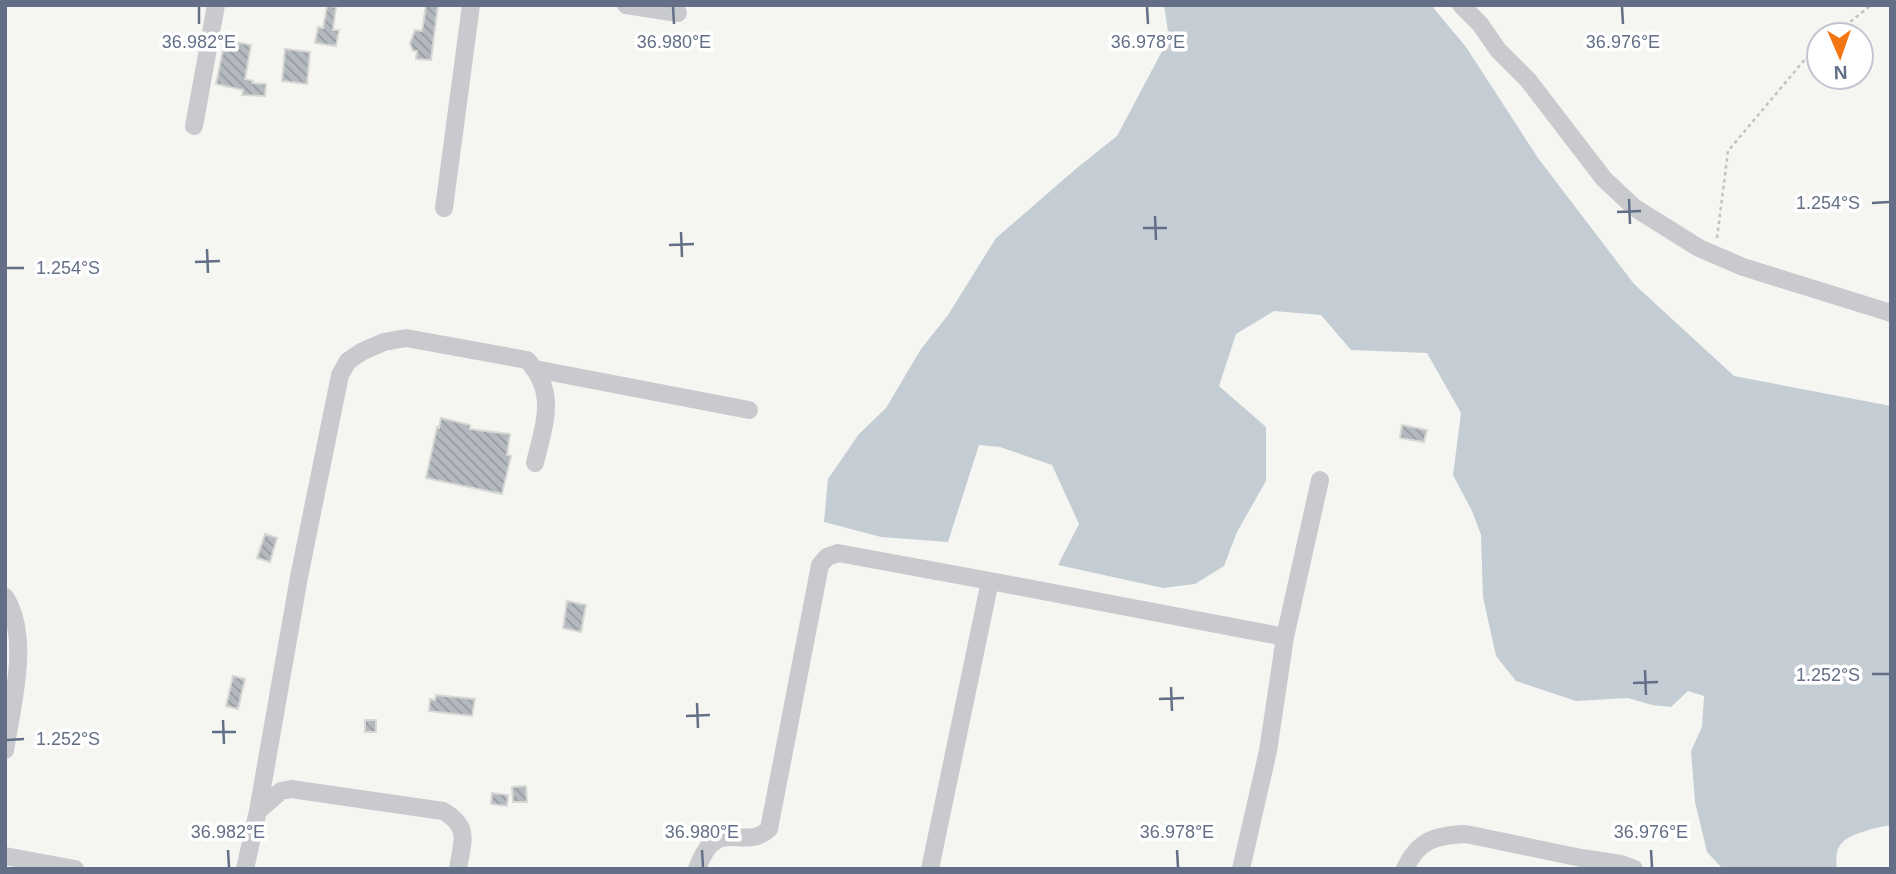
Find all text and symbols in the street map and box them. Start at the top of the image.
north arrow [1805,21,1875,91]
text: 36.982°E [162,32,236,52]
text: 36.980°E [637,32,711,52]
text: 36.978°E [1111,32,1185,52]
text: 36.976°E [1586,32,1660,52]
text: N [1833,62,1848,83]
text: 1.254°S [1796,193,1860,213]
text: 1.254°S [36,258,100,278]
text: 1.252°S [1796,665,1860,685]
text: 1.252°S [36,729,100,749]
text: 36.982°E [191,822,265,842]
text: 36.980°E [665,822,739,842]
text: 36.978°E [1140,822,1214,842]
text: 36.976°E [1614,822,1688,842]

